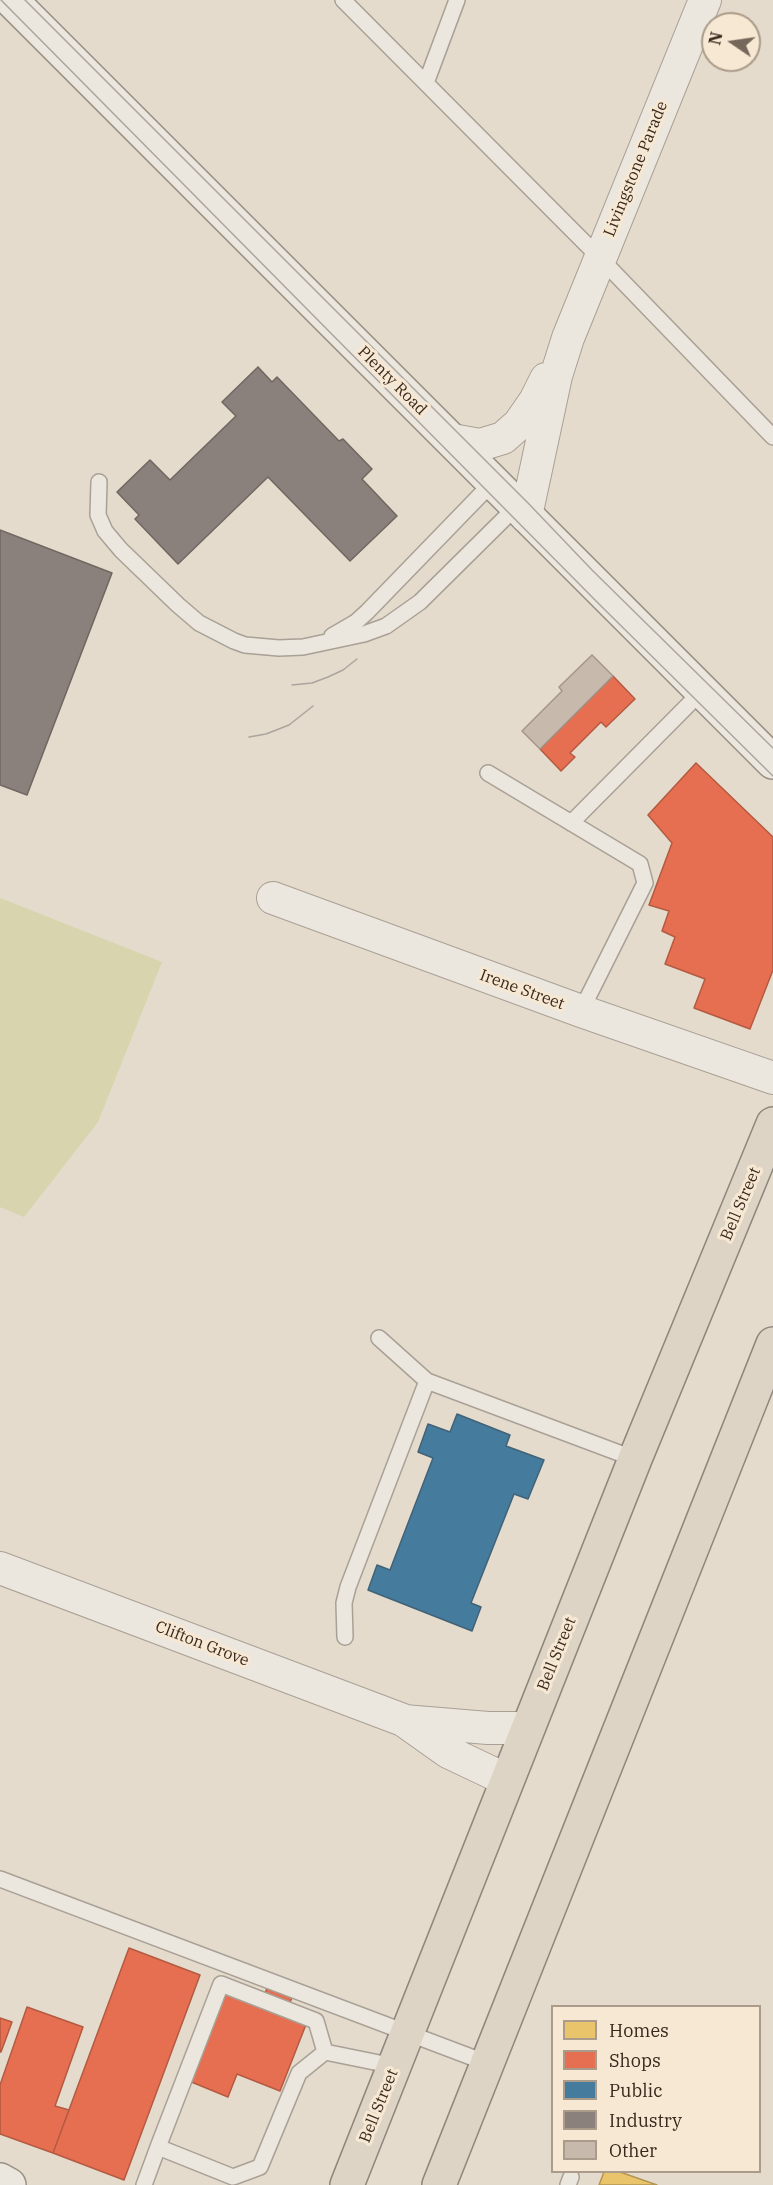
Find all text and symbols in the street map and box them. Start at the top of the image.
north arrow [701,12,761,72]
text: N [704,30,727,47]
street label: Livingstone Parade [600,98,672,240]
street label: Plenty Road [354,343,430,419]
street label: Irene Street [477,966,567,1014]
street label: Bell Street [717,1165,765,1243]
street label: Bell Street [534,1614,580,1694]
street label: Clifton Grove [152,1617,252,1671]
legend [551,2005,761,2173]
text: Homes [609,2019,669,2042]
text: Shops [609,2049,661,2072]
street label: Bell Street [356,2066,402,2146]
text: Public [609,2079,663,2102]
text: Industry [609,2109,682,2132]
text: Other [609,2139,657,2162]

